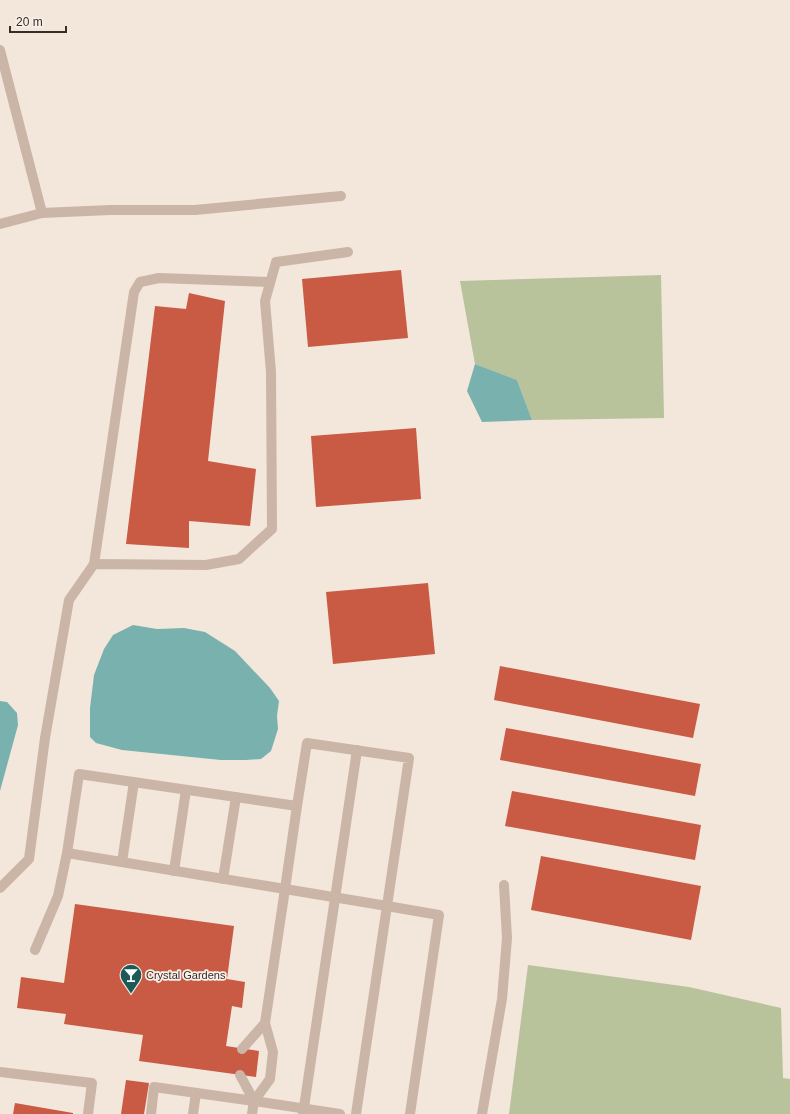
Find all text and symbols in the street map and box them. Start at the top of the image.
scale bar [10,8,66,34]
text: 20 m [16,15,43,29]
bar icon: Crystal Gardens [118,962,144,995]
place label: Crystal Gardens [146,969,226,981]

